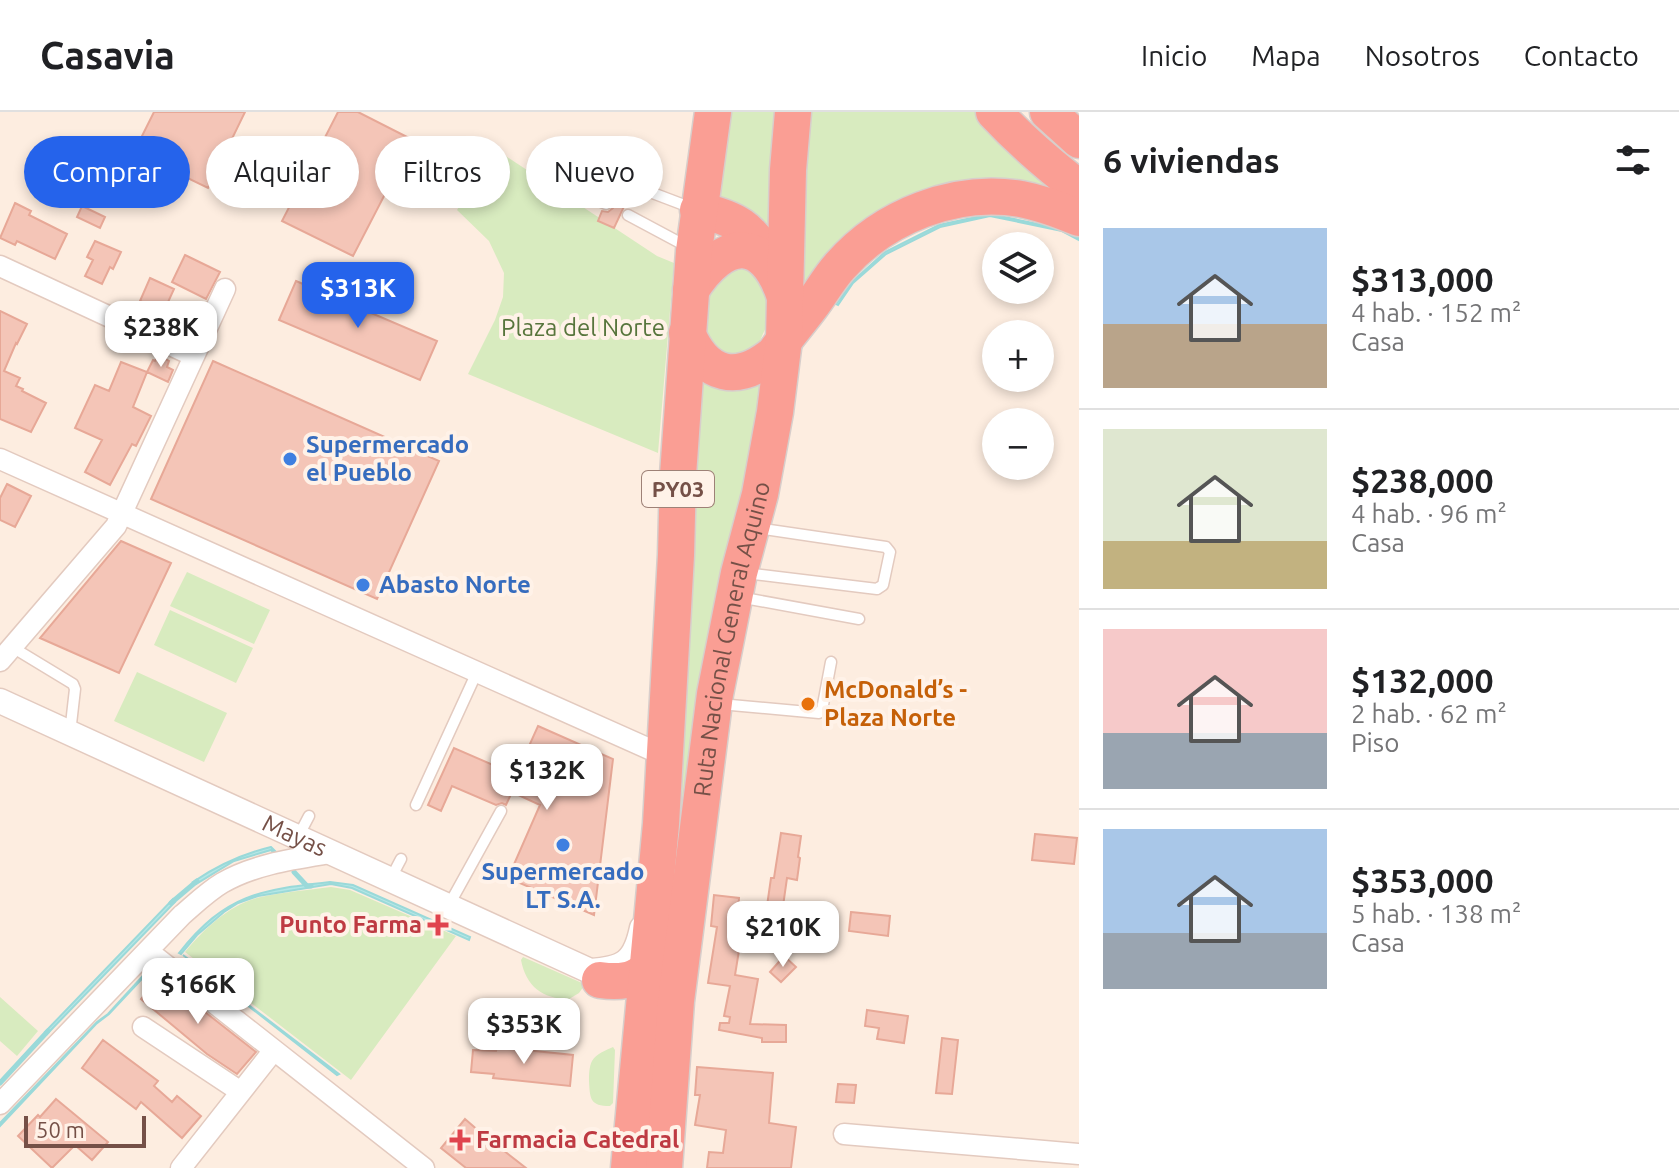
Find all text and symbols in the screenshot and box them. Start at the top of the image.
text: Casavia [40,34,175,76]
text: Inicio [1141,40,1207,71]
text: Mapa [1251,40,1321,71]
text: Nosotros [1365,40,1480,71]
text: Contacto [1524,40,1639,71]
chip: Comprar [24,136,190,208]
chip: Alquilar [206,136,359,208]
chip: Filtros [375,136,510,208]
chip: Nuevo [526,136,663,208]
icon: filters [1611,138,1655,182]
text: 6 viviendas [1103,141,1279,179]
map controls [982,232,1054,480]
button: layers [982,232,1054,304]
icon: home [1167,260,1263,356]
text: $313,000 [1351,260,1494,298]
pin: $313K [302,262,414,330]
text: $313K [320,273,396,302]
text: 4 hab. · 152 m² [1351,298,1521,327]
pin: $238K [105,301,217,369]
text: $238K [123,312,199,341]
park label: Plaza del Norte [501,314,665,341]
button: + [982,320,1054,392]
text: Casa [1351,327,1405,356]
button: − [982,408,1054,480]
place label: Supermercado el Pueblo [306,431,469,486]
marker: Supermercado el Pueblo [281,450,299,468]
icon: home [1167,461,1263,557]
text: $238,000 [1351,461,1494,499]
road number: PY03 [642,471,714,507]
street label: Ruta Nacional General Aquino [688,479,775,798]
text: 4 hab. · 96 m² [1351,499,1507,528]
text: Casa [1351,528,1405,557]
place label: Abasto Norte [379,571,531,598]
marker: Abasto Norte [354,576,372,594]
icon: home [1167,661,1263,757]
text: $132,000 [1351,661,1494,699]
place label: McDonald’s - Plaza Norte [824,676,967,731]
marker: McDonald’s - Plaza Norte [799,695,817,713]
text: 2 hab. · 62 m² [1351,699,1507,728]
text: Piso [1351,728,1399,757]
pin: $132K [491,744,603,812]
text: $132K [509,755,585,784]
street label: Mayas [259,809,331,862]
marker: Supermercado LT S.A. [554,836,572,854]
place label: Supermercado LT S.A. [481,858,645,913]
icon: home [1167,861,1263,957]
text: $353,000 [1351,861,1494,899]
text: 5 hab. · 138 m² [1351,899,1521,928]
pin: $210K [727,901,839,969]
place label: Punto Farma [279,911,422,938]
text: $210K [745,912,821,941]
marker: Punto Farma [429,916,447,934]
text: Casa [1351,928,1405,957]
pin: $166K [142,958,254,1026]
text: $166K [160,969,236,998]
pin: $353K [468,998,580,1066]
text: $353K [486,1009,562,1038]
scale bar [24,1112,146,1148]
text: 50 m [36,1117,85,1142]
place label: Farmacia Catedral [476,1126,679,1153]
marker: Farmacia Catedral [451,1131,469,1149]

